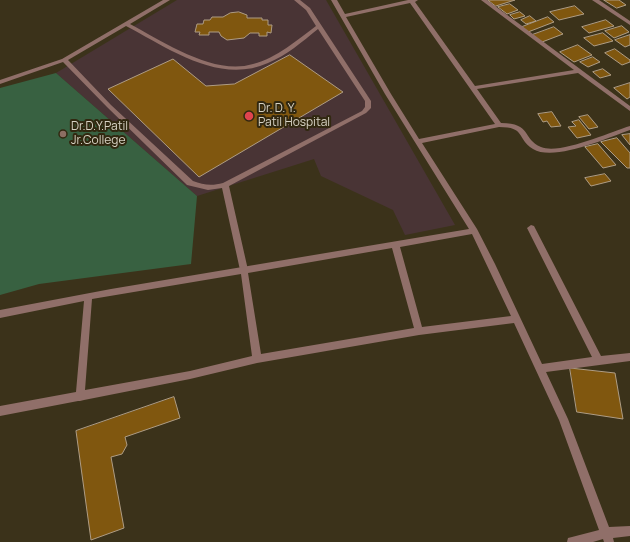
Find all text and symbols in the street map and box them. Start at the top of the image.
place label: Dr. D. Y. Patil Hospital [258,102,330,130]
marker: Dr. D. Y. Patil Hospital [243,110,255,122]
place label: Dr.D.Y.Patil Jr.College [71,120,128,148]
marker: Dr.D.Y.Patil Jr.College [58,129,68,139]

